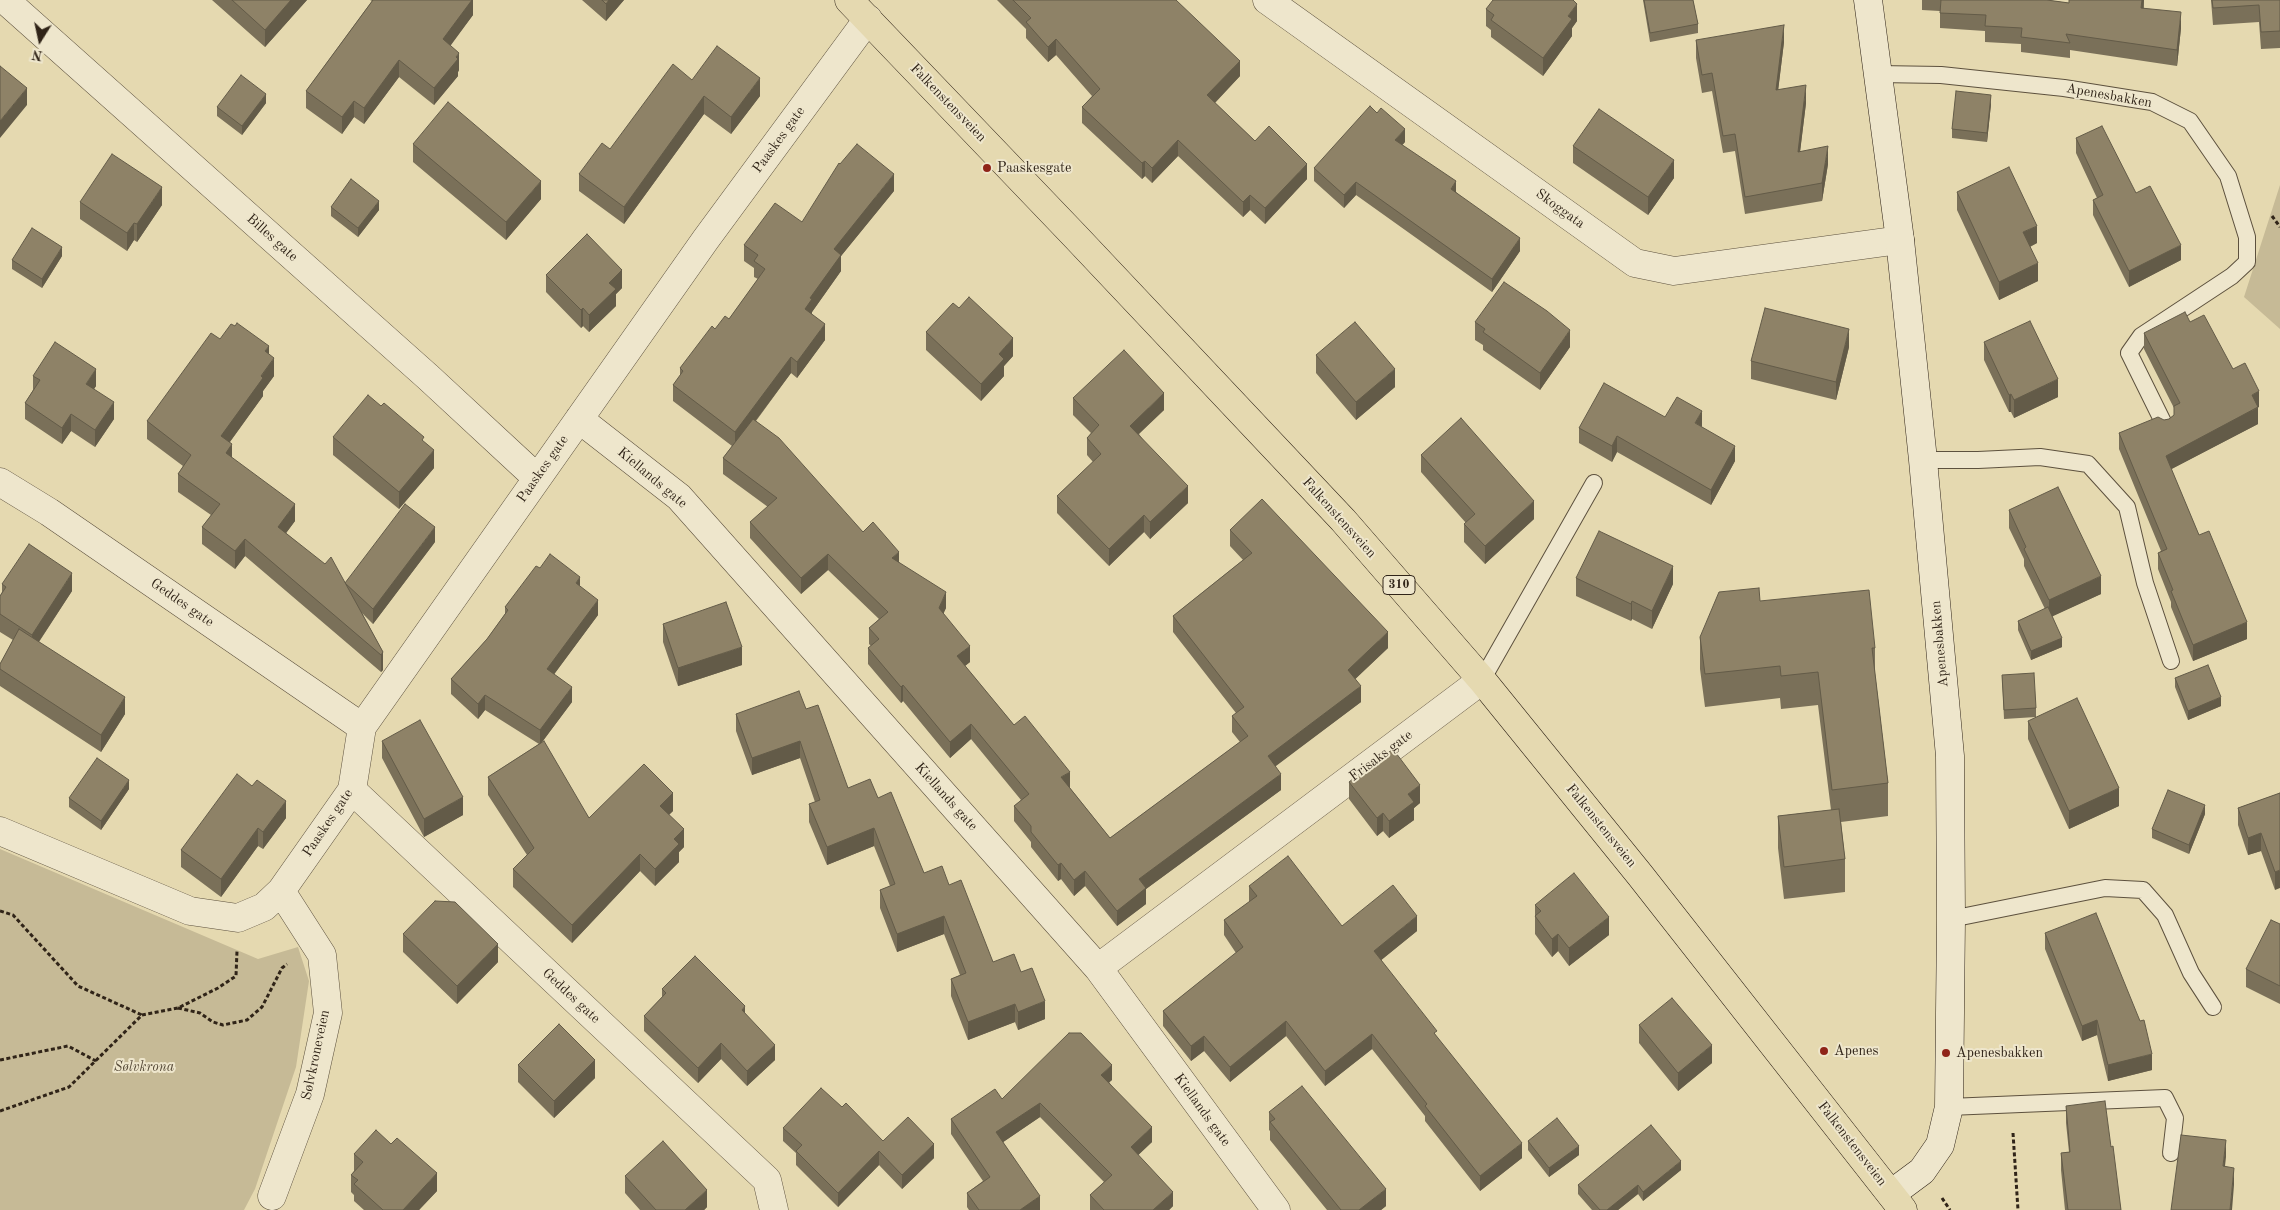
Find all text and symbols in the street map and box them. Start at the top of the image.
north arrow [15,15,65,65]
text: N [31,47,44,63]
street label: Falkenstensveien [906,60,990,146]
street label: Apenesbakken [2065,80,2153,112]
street label: Paaskes gate [749,103,809,177]
place label: Paaskesgate [997,160,1071,176]
marker: Paaskesgate [981,162,993,174]
street label: Skoggata [1532,186,1588,232]
street label: Billes gate [243,211,301,265]
street label: Paaskes gate [514,432,572,506]
street label: Kiellands gate [614,444,690,512]
street label: Falkenstensveien [1298,474,1380,562]
street label: Geddes gate [147,575,217,631]
road number: 310 [1383,576,1415,594]
street label: Apenesbakken [1928,600,1952,688]
street label: Frisaks gate [1346,727,1416,785]
street label: Kiellands gate [911,759,981,835]
street label: Falkenstensveien [1562,781,1640,871]
street label: Paaskes gate [299,786,357,860]
street label: Geddes gate [538,965,604,1027]
street label: Sølvkroneveien [298,1008,334,1102]
place label: Apenes [1834,1043,1878,1059]
marker: Apenes [1818,1045,1830,1057]
place label: Apenesbakken [1956,1045,2043,1061]
marker: Apenesbakken [1940,1047,1952,1059]
park label: Sølvkrona [114,1059,174,1075]
street label: Kiellands gate [1170,1070,1234,1150]
street label: Falkenstensveien [1814,1098,1890,1190]

